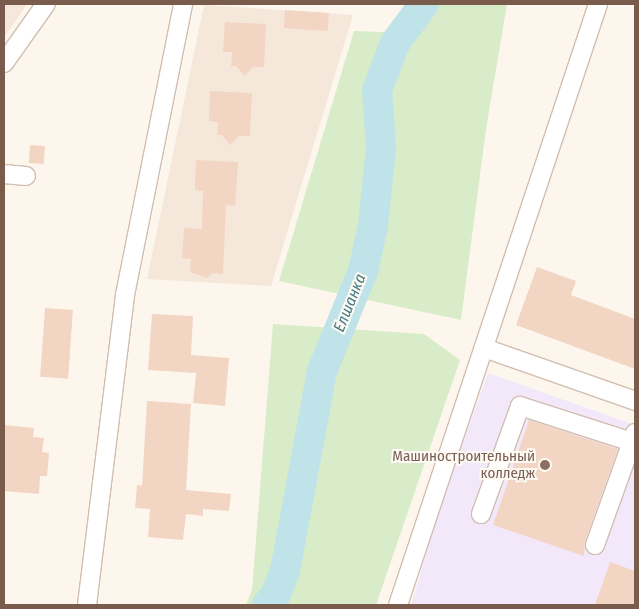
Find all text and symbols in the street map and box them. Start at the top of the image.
water label: Елшанка [330,271,370,335]
place label: Машиностроительный колледж [392,447,535,482]
marker: Машиностроительный колледж [539,459,551,471]

